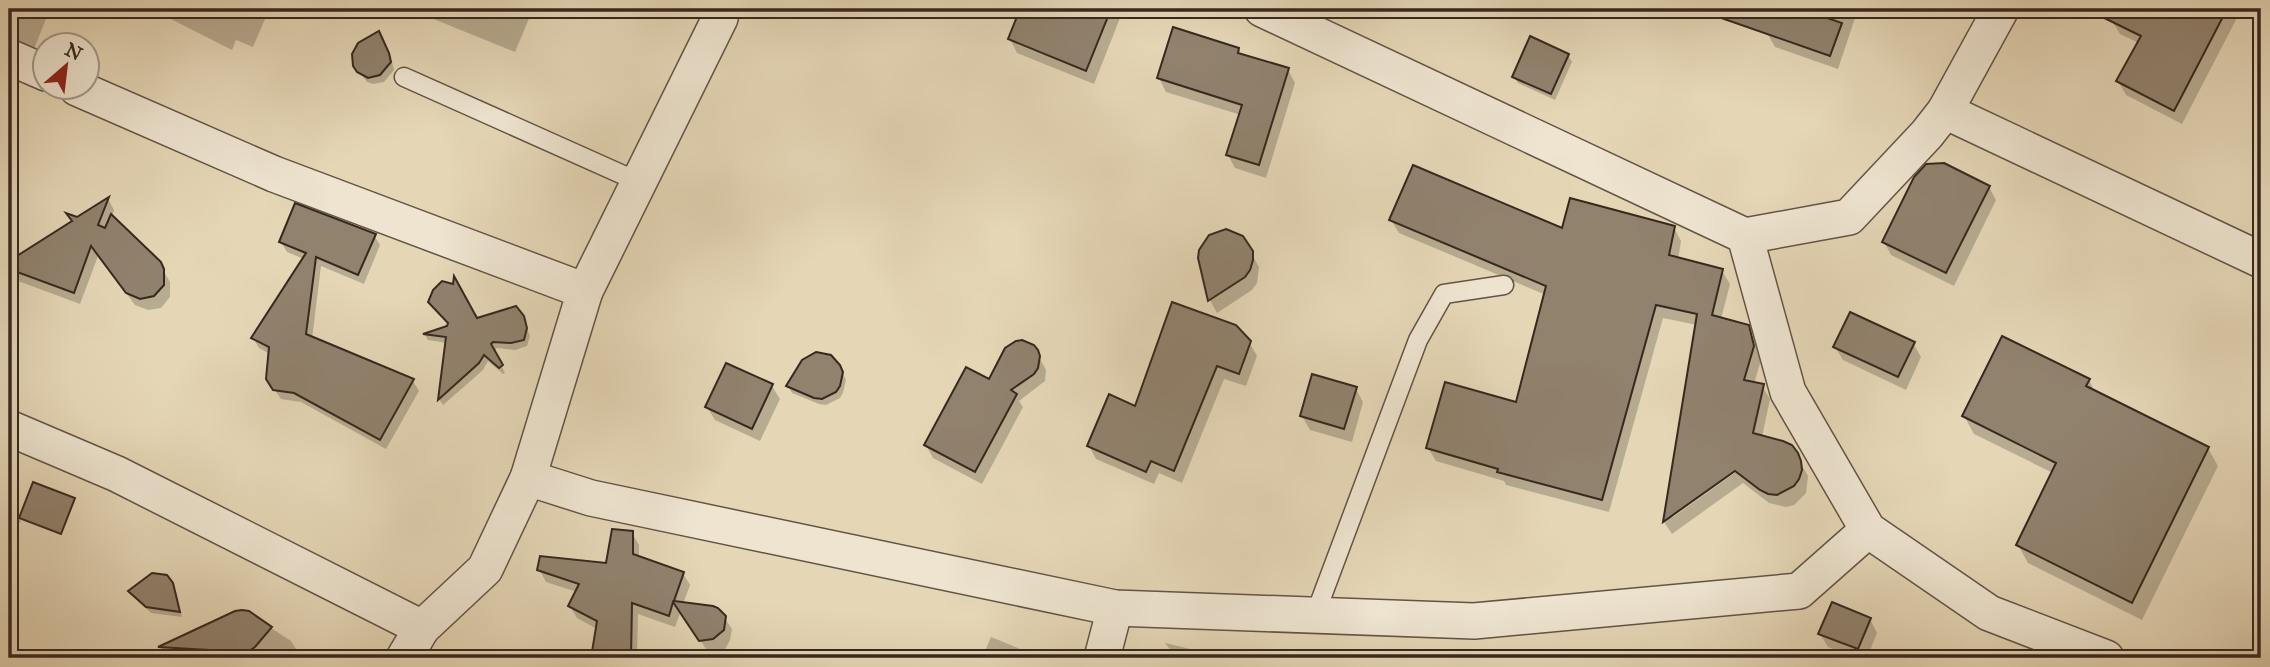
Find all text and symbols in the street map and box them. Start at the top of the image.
north arrow [32,32,102,102]
text: N [61,37,86,65]

